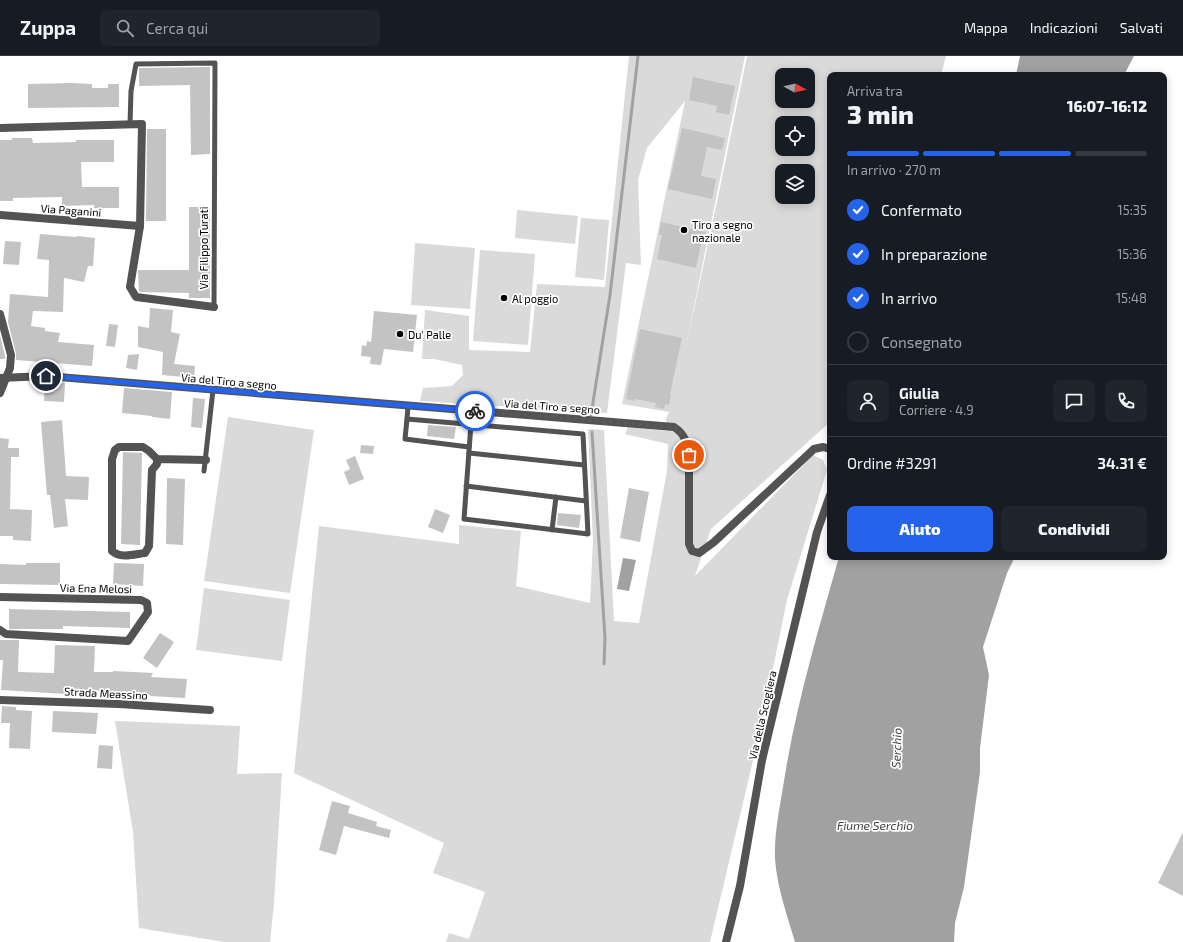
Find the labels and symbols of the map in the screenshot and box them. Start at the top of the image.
north arrow [775,68,815,108]
street label: Via Paganini [40,201,102,219]
street label: Via Filippo Turati [197,207,210,289]
place label: Tiro a segno nazionale [692,218,753,244]
marker: Tiro a segno nazionale [679,225,689,235]
place label: Al poggio [512,292,558,305]
marker: Al poggio [499,293,509,303]
place label: Du' Palle [408,328,451,341]
marker: Du' Palle [395,329,405,339]
pin [29,359,63,393]
street label: Via del Tiro a segno [181,370,277,392]
courier [455,391,495,431]
street label: Via del Tiro a segno [504,396,600,416]
pin [672,438,706,472]
street label: Via Ena Melosi [60,581,132,595]
street label: Via della Scogliera [745,669,779,761]
street label: Strada Meassino [64,684,148,702]
water label: Serchio [888,727,904,768]
water label: Fiume Serchio [837,818,913,832]

